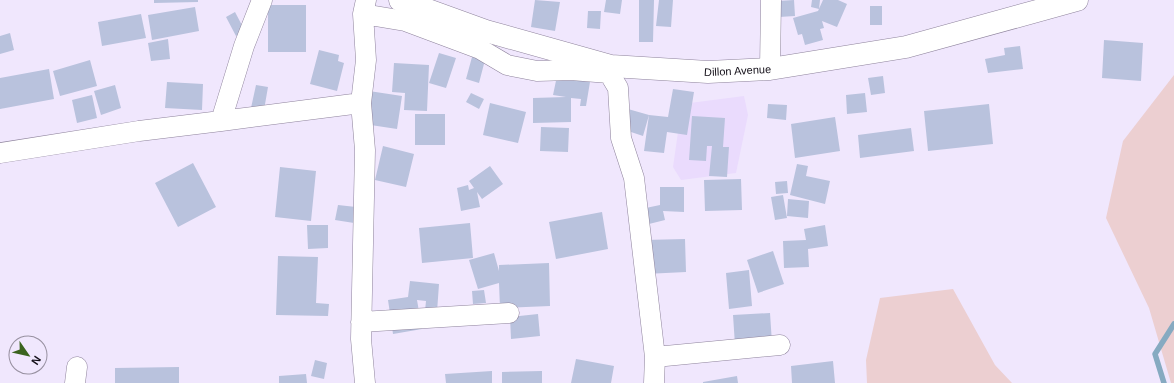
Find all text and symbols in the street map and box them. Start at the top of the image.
street label: Dillon Avenue [704,63,771,78]
north arrow [8,335,48,375]
text: N [29,354,43,367]

